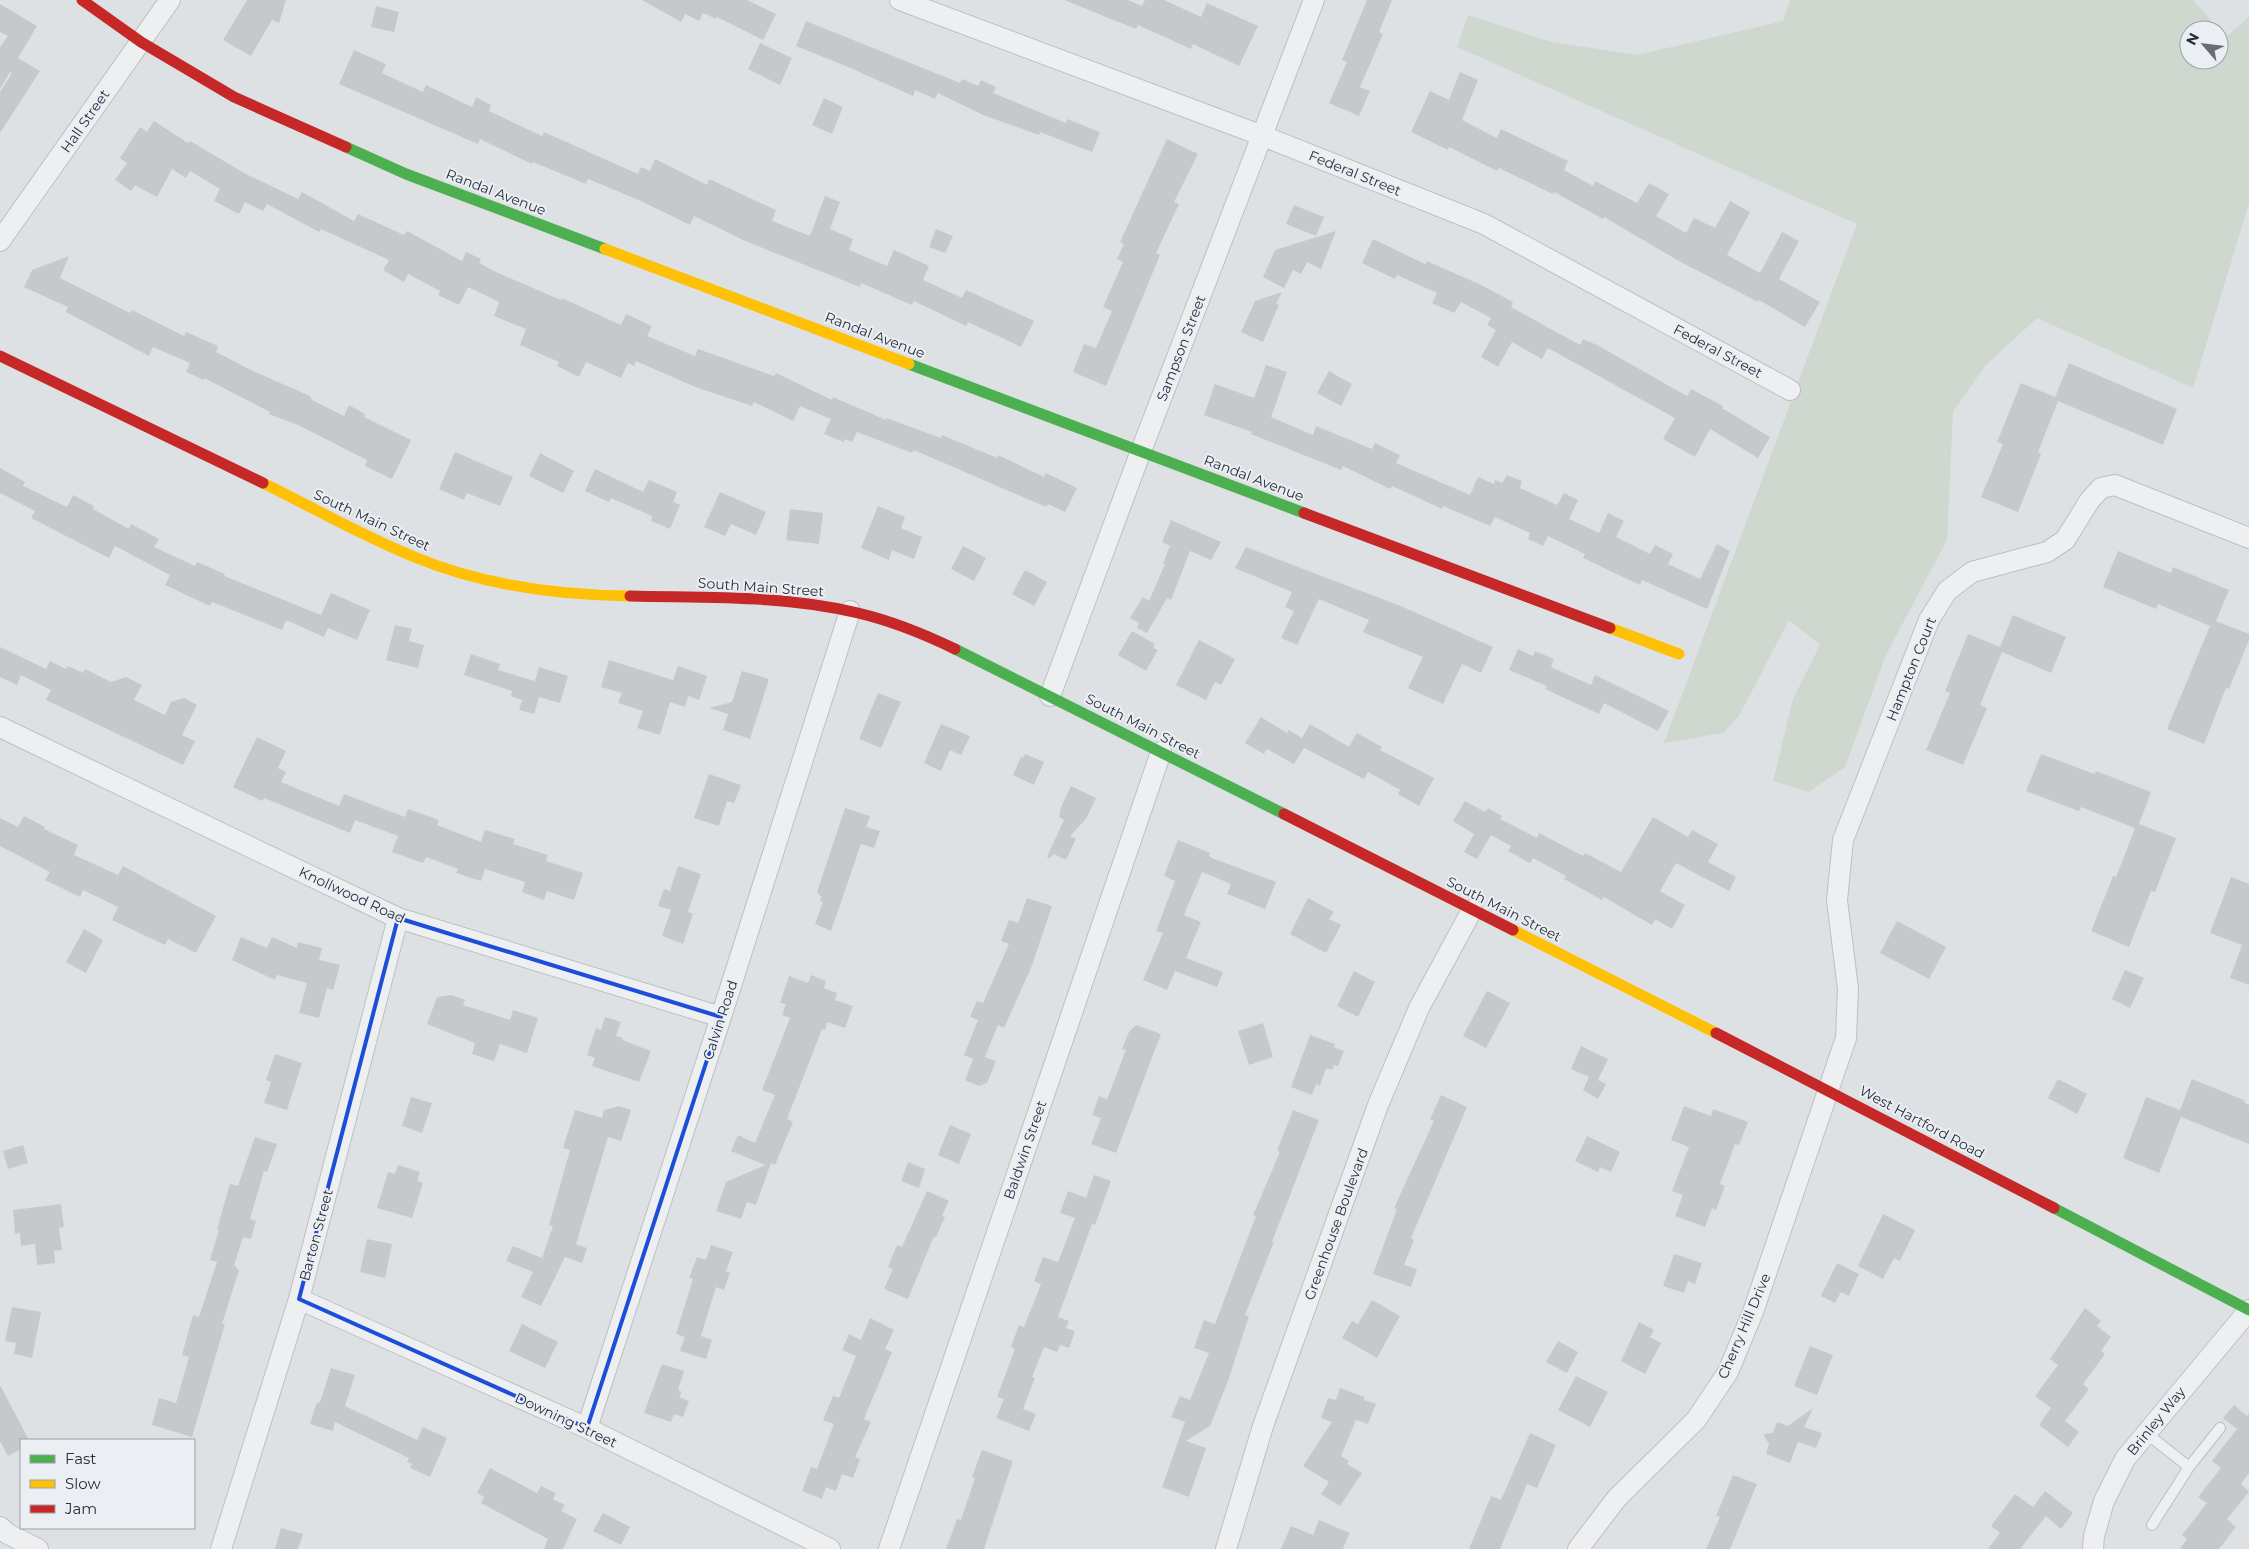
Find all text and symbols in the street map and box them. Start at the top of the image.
north arrow [2179,20,2229,70]
text: N [2182,30,2203,48]
street label: Hall Street [57,86,114,156]
street label: Federal Street [1306,146,1404,200]
street label: Randal Avenue [443,165,549,219]
street label: Sampson Street [1152,292,1210,404]
street label: Randal Avenue [822,308,928,362]
street label: Federal Street [1670,320,1766,382]
street label: Randal Avenue [1201,451,1307,505]
street label: South Main Street [311,485,433,555]
street label: South Main Street [697,574,825,600]
street label: Hampton Court [1882,614,1940,724]
street label: South Main Street [1083,689,1204,763]
street label: Knollwood Road [296,863,408,927]
street label: South Main Street [1444,872,1565,946]
street label: Calvin Road [699,978,741,1062]
street label: West Hartford Road [1856,1081,1988,1163]
street label: Baldwin Street [1000,1098,1050,1202]
street label: Greenhouse Boulevard [1300,1145,1372,1303]
street label: Barton Street [295,1187,337,1283]
street label: Cherry Hill Drive [1714,1270,1774,1382]
street label: Brinley Way [2123,1383,2189,1459]
street label: Downing Street [512,1388,620,1452]
legend [20,1439,195,1529]
text: Fast [65,1449,96,1468]
text: Slow [65,1474,101,1493]
text: Jam [64,1499,97,1518]

